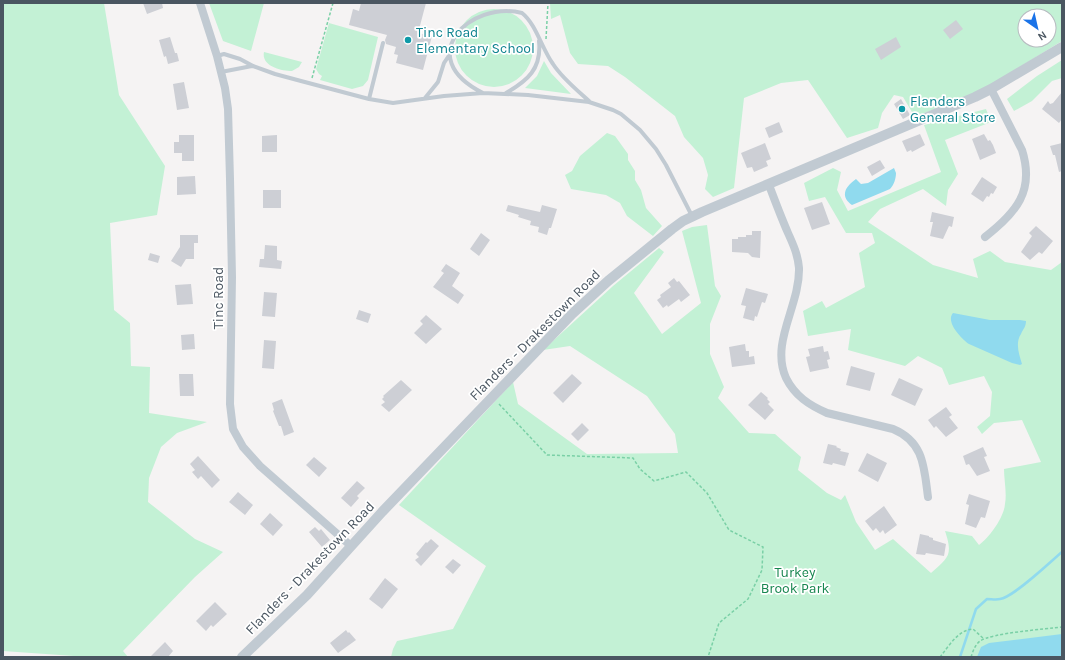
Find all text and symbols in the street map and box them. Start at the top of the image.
north arrow [1017,8,1057,48]
place label: Tinc Road Elementary School [416,24,535,57]
text: N [1035,28,1049,43]
marker: Tinc Road Elementary School [403,35,413,45]
place label: Flanders General Store [910,93,995,126]
marker: Flanders General Store [897,104,907,114]
street label: Flanders - Drakestown Road [466,266,604,404]
street label: Tinc Road [210,267,227,329]
street label: Flanders - Drakestown Road [242,498,378,638]
park label: Turkey Brook Park [761,564,829,597]

